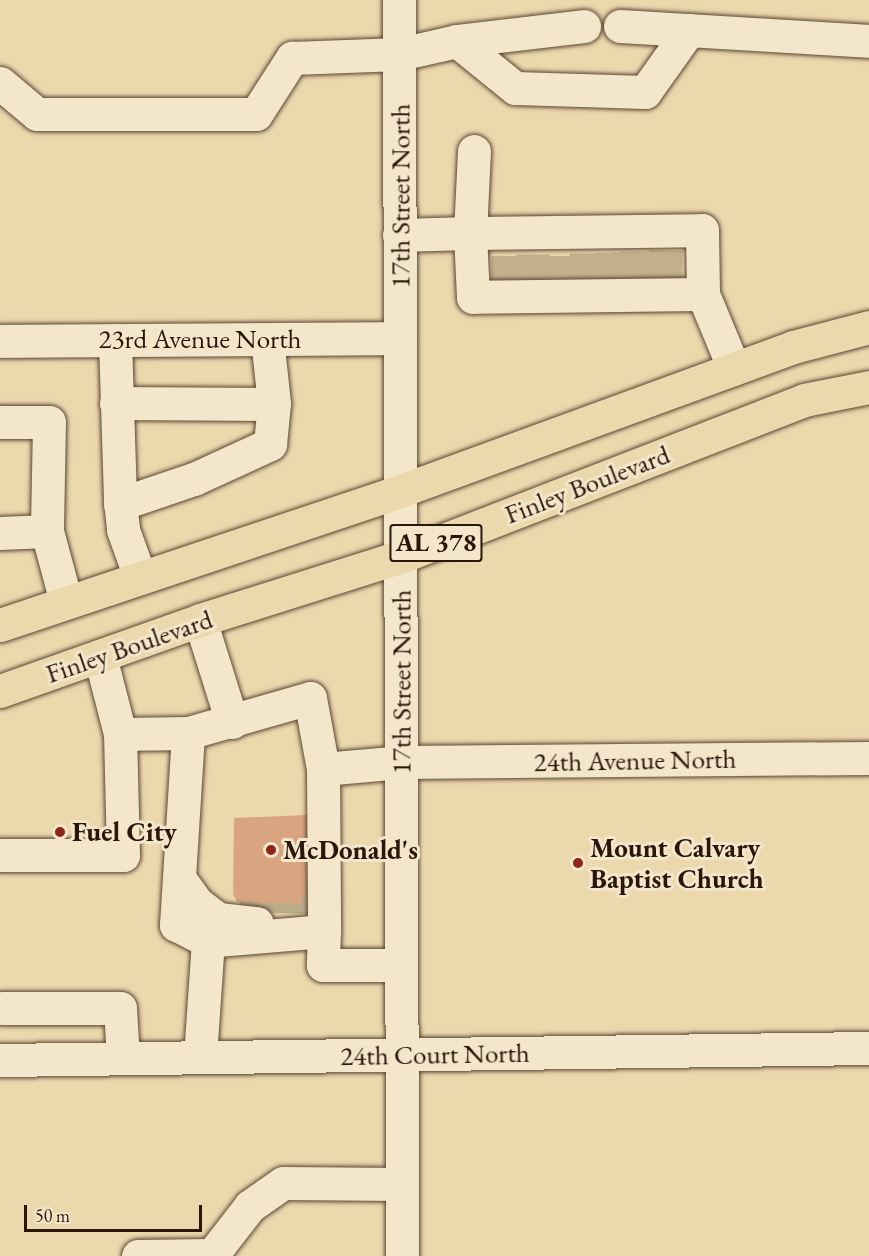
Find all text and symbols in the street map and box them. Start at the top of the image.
street label: 17th Street North [384,104,416,288]
street label: 23rd Avenue North [98,323,302,355]
street label: Finley Boulevard [500,438,674,530]
road number: AL 378 [388,520,484,566]
street label: 17th Street North [385,590,417,774]
street label: Finley Boulevard [41,602,217,690]
street label: 24th Avenue North [533,742,737,778]
place label: Fuel City [72,816,177,848]
marker: Fuel City [53,825,67,839]
place label: Mount Calvary Baptist Church [590,831,764,894]
place label: McDonald's [283,834,418,866]
marker: McDonald's [264,843,278,857]
marker: Mount Calvary Baptist Church [571,856,585,870]
street label: 24th Court North [340,1036,530,1072]
scale bar [27,1193,206,1231]
text: 50 m [35,1204,70,1227]

